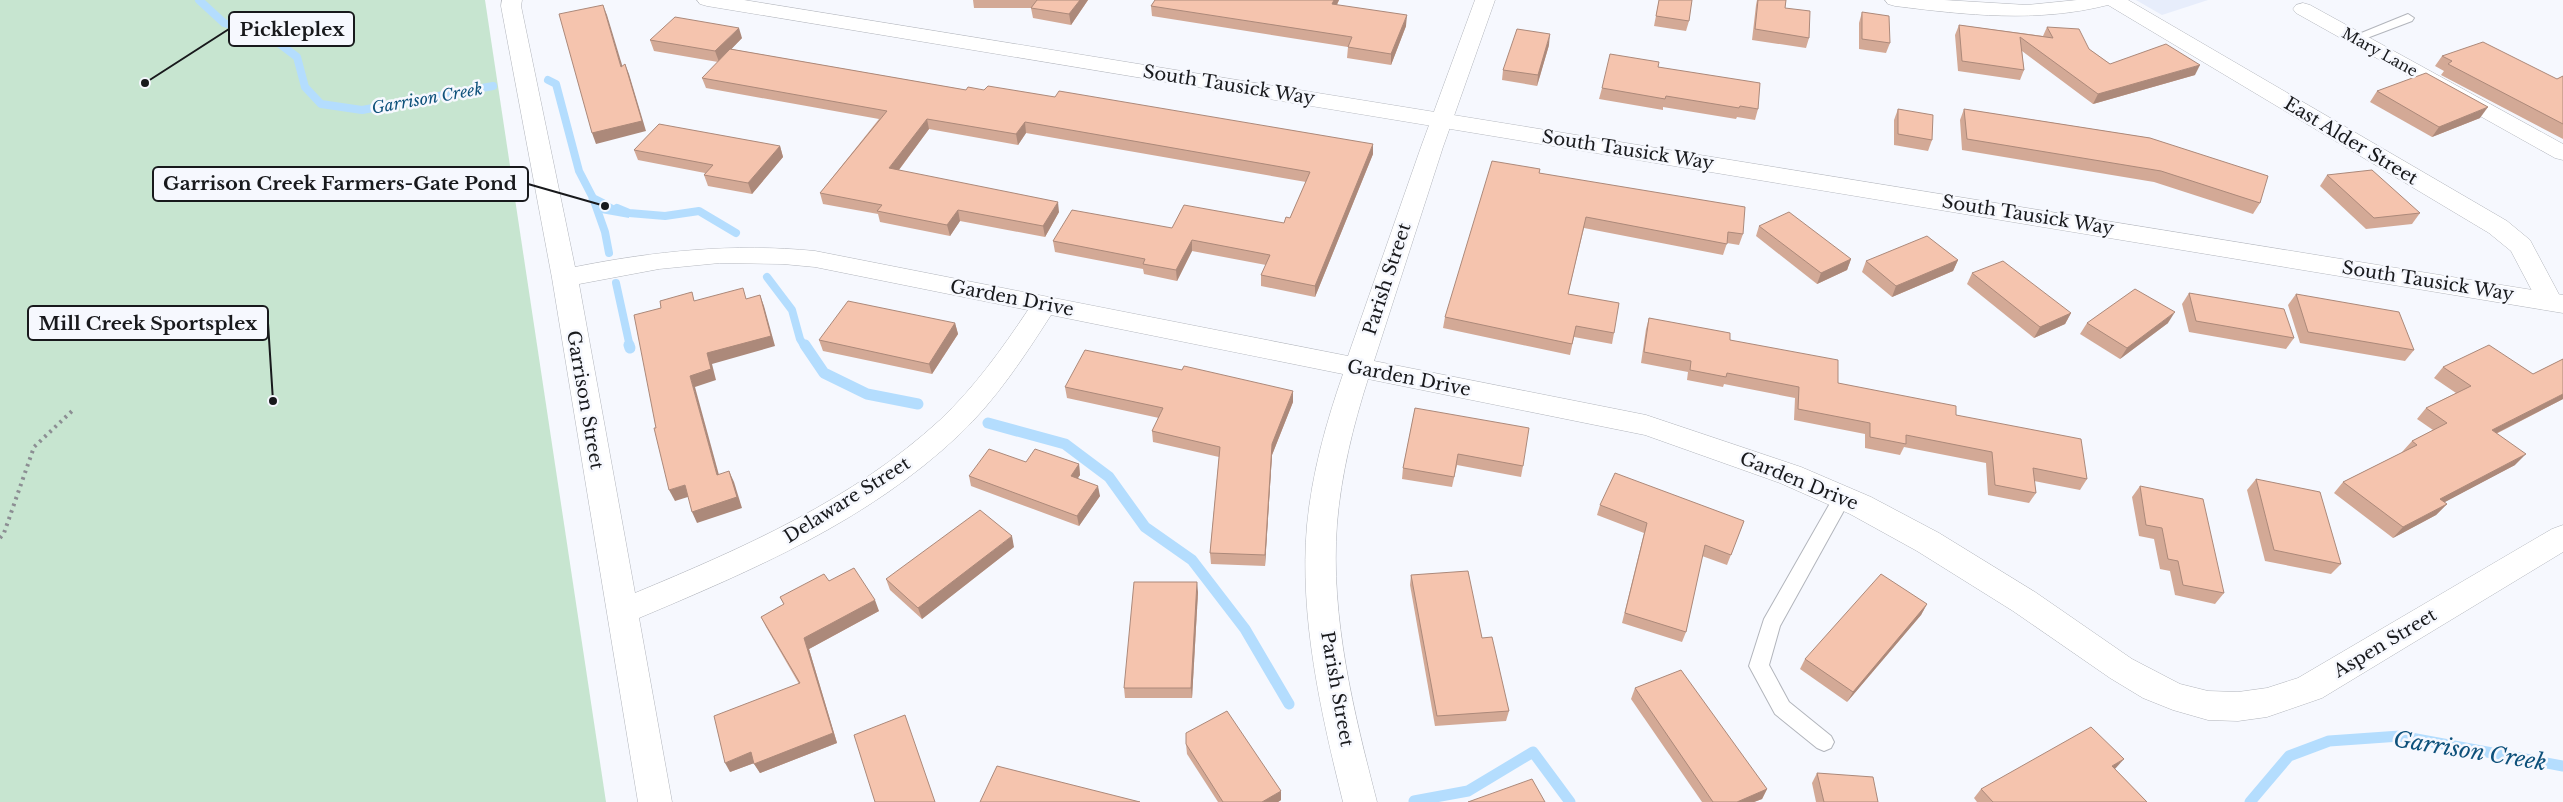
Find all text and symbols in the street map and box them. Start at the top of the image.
callout: Pickleplex [229,12,354,46]
text: Pickleplex [240,18,345,41]
street label: Mary Lane [2339,23,2421,81]
street label: South Tausick Way [1141,61,1317,110]
water label: Garrison Creek [370,78,484,118]
street label: East Alder Street [2280,92,2422,190]
street label: South Tausick Way [1540,126,1716,175]
callout: Garrison Creek Farmers-Gate Pond [153,167,528,201]
text: Garrison Creek Farmers-Gate Pond [163,172,517,195]
street label: South Tausick Way [1940,191,2116,240]
street label: Parish Street [1359,220,1416,338]
street label: South Tausick Way [2340,257,2516,306]
street label: Garden Drive [948,275,1076,321]
callout: Mill Creek Sportsplex [28,306,268,340]
text: Mill Creek Sportsplex [39,312,258,335]
street label: Garrison Street [562,329,608,471]
street label: Garden Drive [1345,355,1473,401]
street label: Garden Drive [1737,447,1861,515]
street label: Delaware Street [780,452,914,548]
street label: Aspen Street [2329,604,2441,683]
street label: Parish Street [1316,630,1358,749]
water label: Garrison Creek [2392,726,2548,776]

